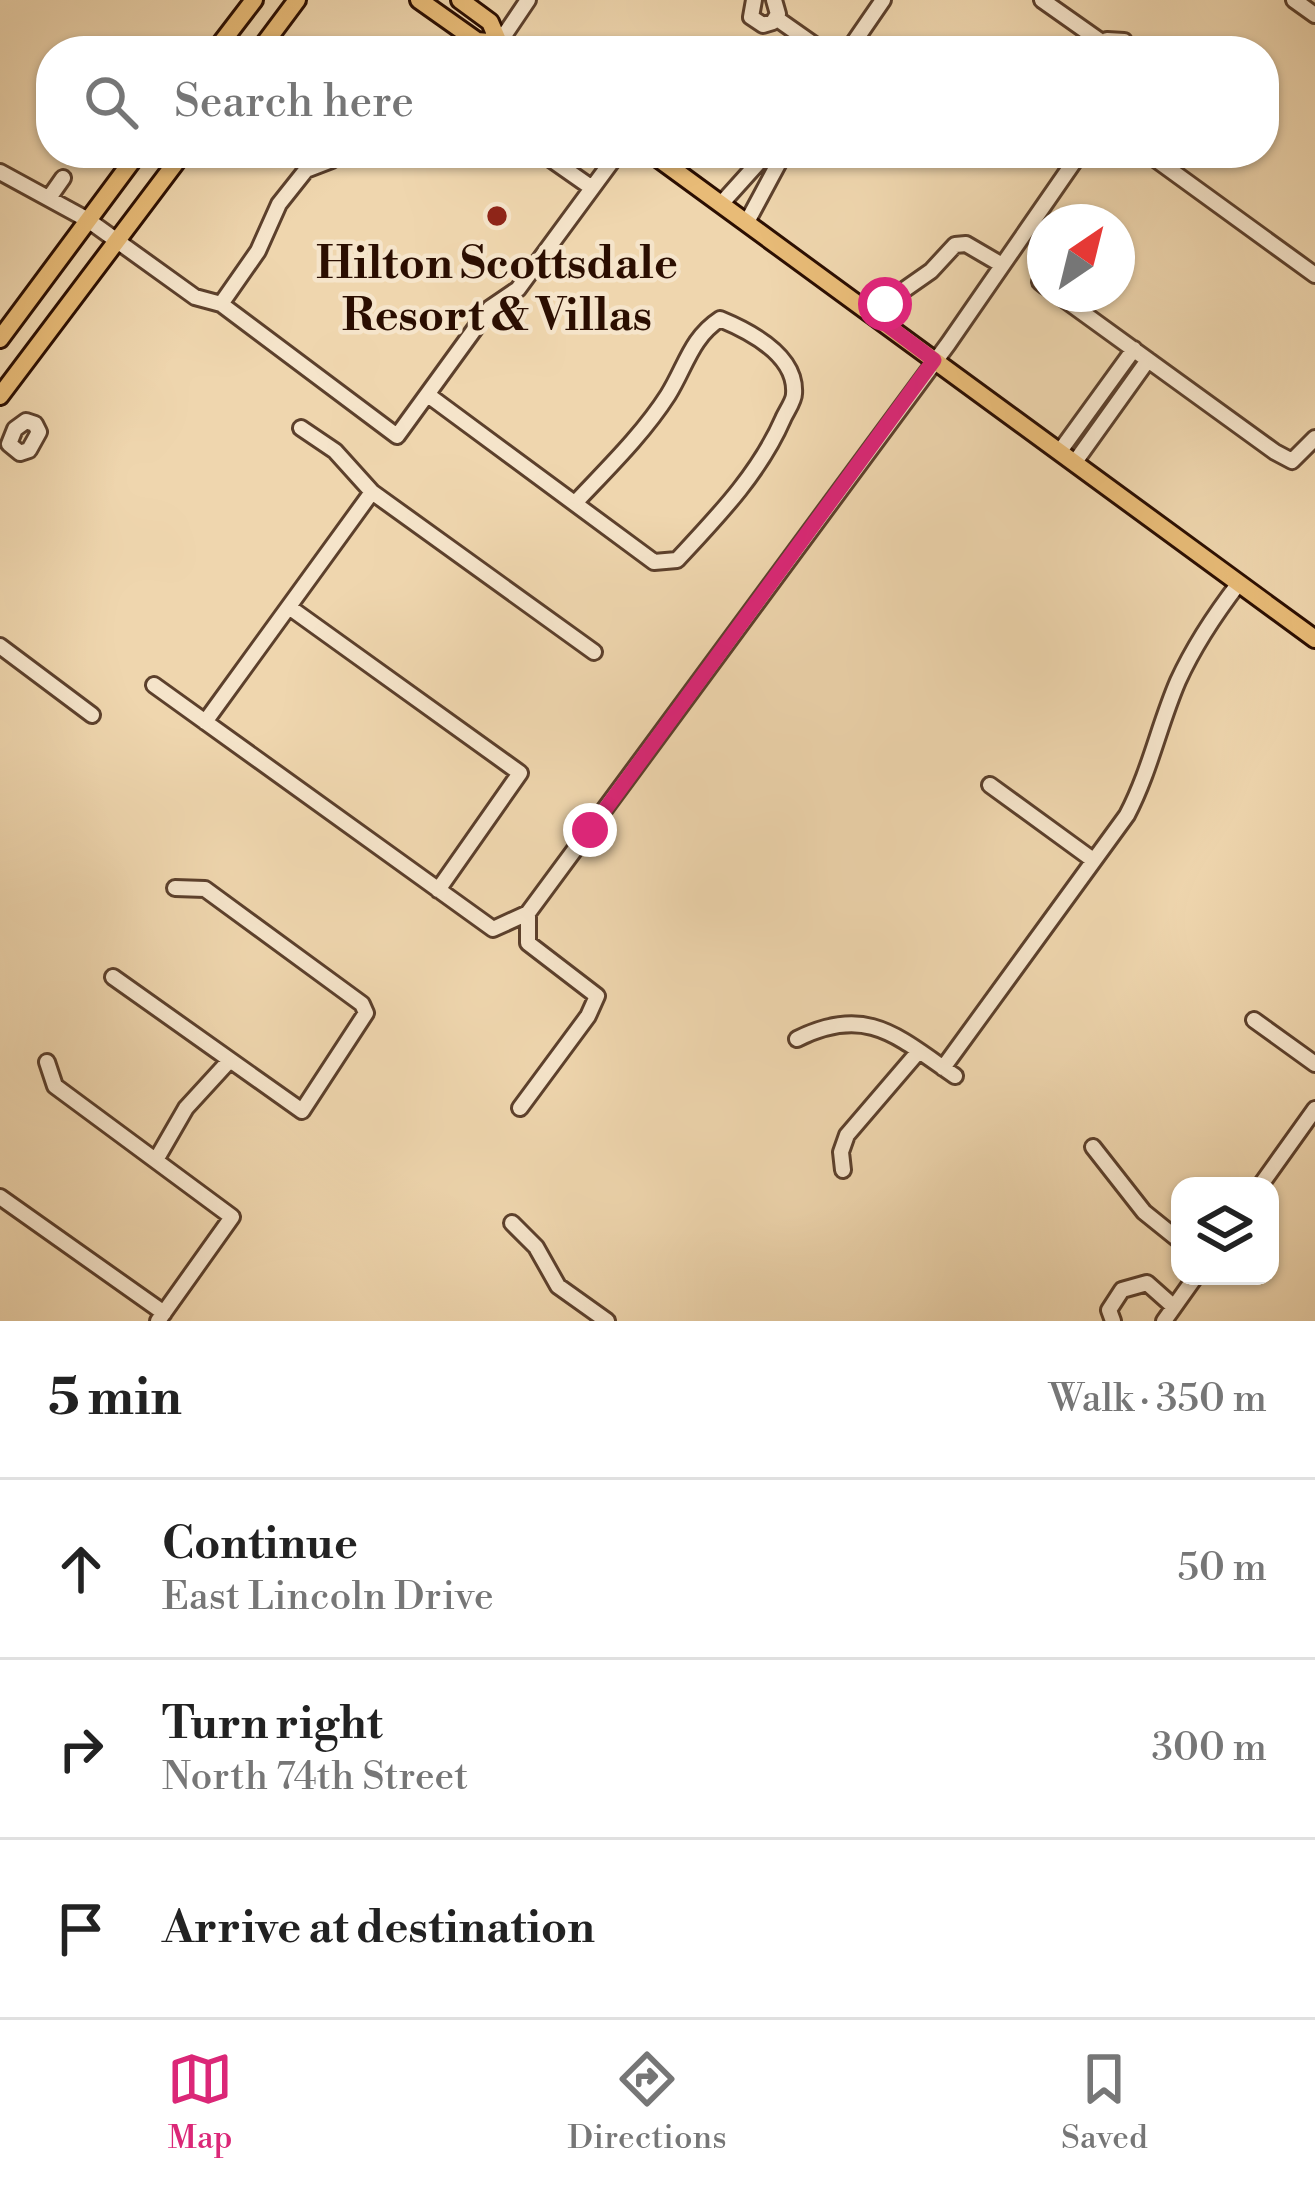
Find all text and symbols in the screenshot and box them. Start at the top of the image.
search box [36,36,1279,168]
icon: search [78,69,144,135]
text: Search here [174,74,414,131]
marker: Hilton Scottsdale Resort & Villas [484,203,510,229]
north arrow [1027,204,1135,312]
place label: Hilton Scottsdale Resort & Villas [316,236,678,345]
route start [858,277,912,331]
route end [563,803,617,857]
map controls [1171,1177,1279,1285]
button: layers [1171,1177,1279,1285]
text: 5 min [48,1367,182,1431]
text: Walk · 350 m [1049,1375,1267,1424]
text: Continue [162,1516,358,1573]
icon: ahead [48,1536,114,1602]
text: 50 m [1177,1544,1267,1593]
text: East Lincoln Drive [162,1573,494,1622]
text: Turn right [162,1696,383,1753]
icon: right [48,1716,114,1782]
text: 300 m [1152,1724,1267,1773]
text: North 74th Street [162,1753,468,1802]
icon: arrive [48,1896,114,1962]
text: Arrive at destination [162,1900,595,1957]
tab: Map [167,2046,233,2159]
tab: Directions [568,2046,727,2159]
tab: Saved [1061,2046,1148,2159]

